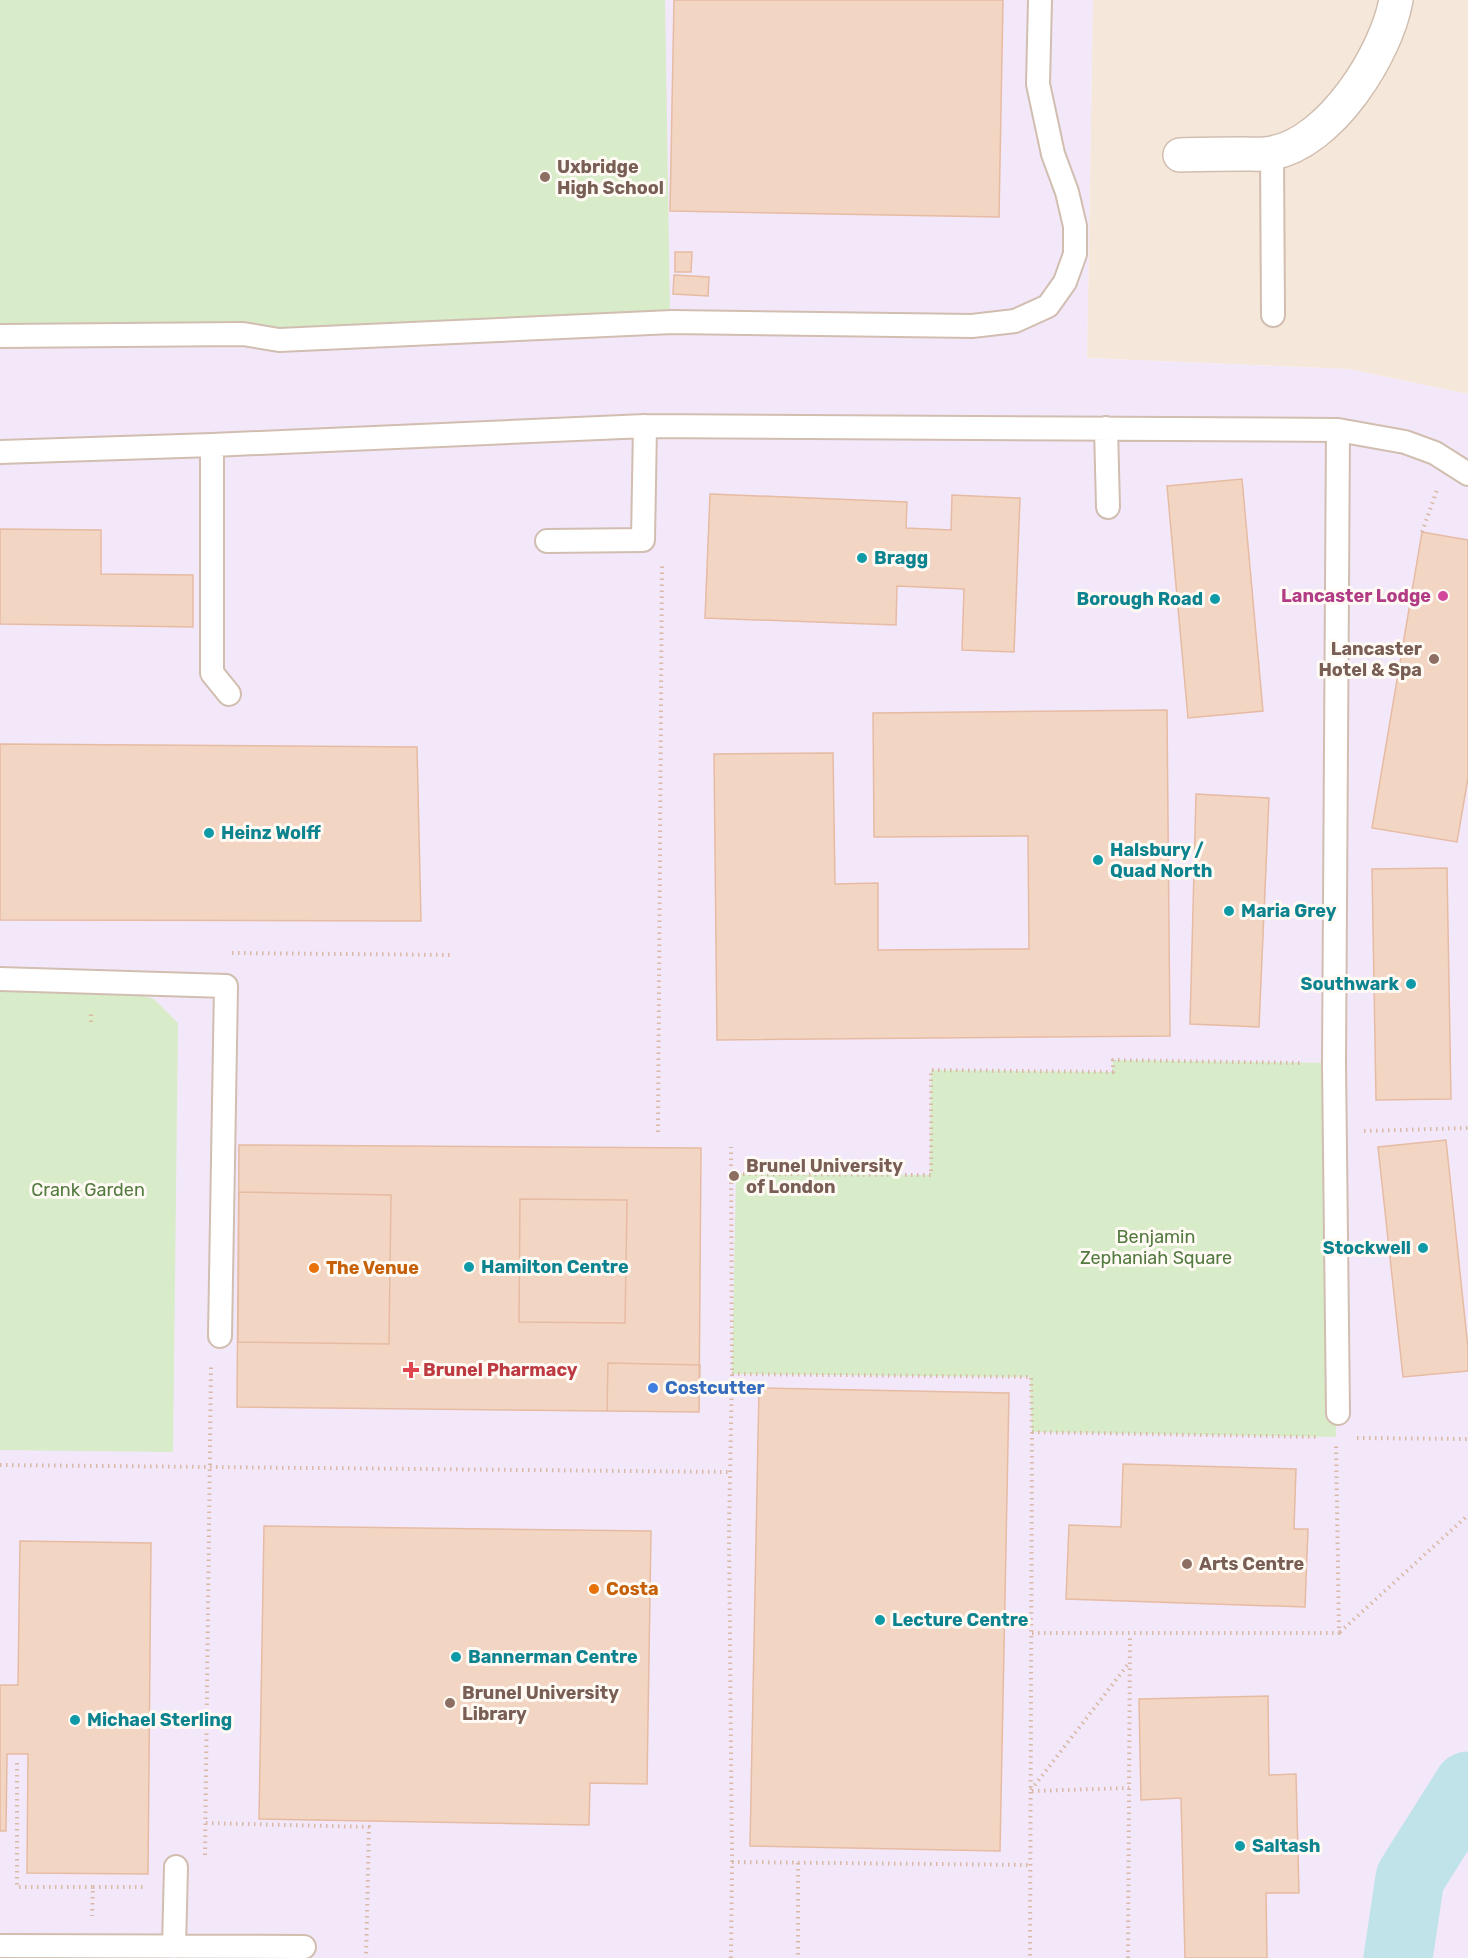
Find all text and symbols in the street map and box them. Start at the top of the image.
place label: Uxbridge High School [557,156,664,199]
marker: Uxbridge High School [538,170,552,184]
place label: Bragg [874,547,928,569]
marker: Bragg [855,551,869,565]
place label: Lancaster Lodge [1281,585,1431,607]
place label: Borough Road [1076,588,1203,610]
marker: Lancaster Lodge [1436,589,1450,603]
marker: Borough Road [1208,592,1222,606]
place label: Lancaster Hotel & Spa [1318,638,1422,681]
marker: Lancaster Hotel & Spa [1427,652,1441,666]
place label: Heinz Wolff [221,822,321,844]
marker: Heinz Wolff [202,826,216,840]
place label: Halsbury / Quad North [1110,839,1212,882]
marker: Halsbury / Quad North [1091,853,1105,867]
place label: Maria Grey [1241,900,1337,922]
marker: Maria Grey [1222,904,1236,918]
place label: Southwark [1301,973,1399,995]
marker: Southwark [1404,977,1418,991]
place label: Brunel University of London [746,1155,903,1198]
marker: Brunel University of London [727,1169,741,1183]
park label: Crank Garden [31,1179,145,1201]
park label: Benjamin Zephaniah Square [1080,1226,1232,1269]
place label: Stockwell [1323,1237,1411,1259]
marker: Stockwell [1416,1241,1430,1255]
place label: Hamilton Centre [481,1256,629,1278]
place label: The Venue [326,1257,419,1279]
marker: Hamilton Centre [462,1260,476,1274]
marker: The Venue [307,1261,321,1275]
place label: Brunel Pharmacy [423,1359,578,1381]
marker: Brunel Pharmacy [404,1363,418,1377]
place label: Costcutter [665,1377,765,1399]
marker: Costcutter [646,1381,660,1395]
place label: Arts Centre [1199,1553,1305,1575]
marker: Arts Centre [1180,1557,1194,1571]
place label: Costa [606,1578,659,1600]
marker: Costa [587,1582,601,1596]
place label: Lecture Centre [892,1609,1029,1631]
marker: Lecture Centre [873,1613,887,1627]
place label: Bannerman Centre [468,1646,638,1668]
marker: Bannerman Centre [449,1650,463,1664]
place label: Brunel University Library [462,1682,619,1725]
marker: Brunel University Library [443,1696,457,1710]
place label: Michael Sterling [87,1709,232,1731]
marker: Michael Sterling [68,1713,82,1727]
place label: Saltash [1252,1835,1320,1857]
marker: Saltash [1233,1839,1247,1853]

